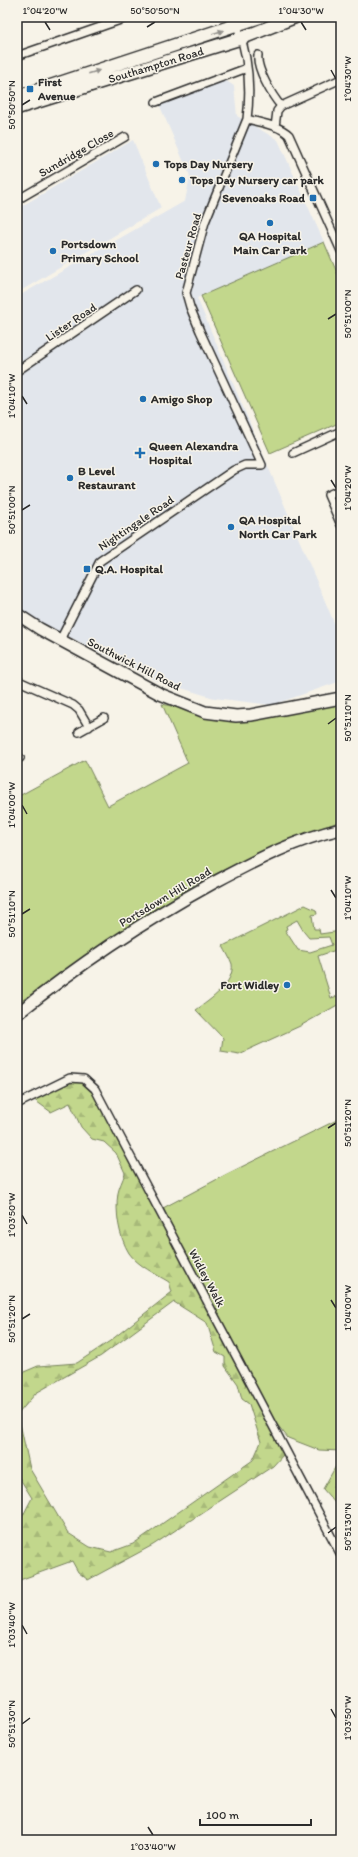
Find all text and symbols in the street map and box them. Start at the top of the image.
text: 1°04'20"W [22,4,68,17]
text: 50°50'50"N [130,4,180,17]
text: 1°04'30"W [278,4,324,17]
one-way arrow [212,29,224,35]
street label: Southampton Road [107,44,206,86]
text: 1°04'30"W [341,56,354,102]
one-way arrow [88,69,100,75]
place label: First Avenue [37,75,76,103]
text: 50°50'50"N [5,80,18,130]
marker: First Avenue [25,84,35,94]
street label: Sundridge Close [36,126,116,180]
place label: Tops Day Nursery [163,157,253,172]
marker: Tops Day Nursery [151,159,161,169]
place label: Tops Day Nursery car park [189,173,325,188]
marker: Tops Day Nursery car park [177,175,187,185]
place label: Sevenoaks Road [222,191,306,205]
marker: Sevenoaks Road [308,193,318,203]
street label: Pasteur Road [172,211,204,281]
marker: QA Hospital Main Car Park [265,218,275,228]
place label: QA Hospital Main Car Park [233,229,308,257]
place label: Portsdown Primary School [61,237,139,266]
marker: Portsdown Primary School [48,246,58,256]
text: 50°51'00"N [341,289,354,338]
street label: Lister Road [43,300,99,344]
text: 1°04'10"W [5,373,18,418]
place label: Amigo Shop [150,392,213,407]
marker: Amigo Shop [138,394,148,404]
place label: Queen Alexandra Hospital [149,439,239,468]
marker: Queen Alexandra Hospital [134,447,146,459]
place label: B Level Restaurant [78,464,136,492]
text: 1°04'20"W [341,465,354,511]
marker: B Level Restaurant [65,473,75,483]
text: 50°51'00"N [5,485,18,534]
street label: Nightingale Road [96,492,177,553]
place label: QA Hospital North Car Park [239,513,317,541]
marker: QA Hospital North Car Park [226,522,236,532]
place label: Q.A. Hospital [95,562,164,577]
marker: Q.A. Hospital [82,564,92,574]
street label: Southwick Hill Road [85,634,183,694]
text: 50°51'10"N [341,694,354,742]
text: 1°04'00"W [5,781,18,828]
street label: Portsdown Hill Road [117,864,214,930]
text: 1°04'10"W [341,875,354,920]
text: 50°51'10"N [5,890,18,938]
place label: Fort Widley [220,978,279,993]
marker: Fort Widley [282,980,292,990]
text: 50°51'20"N [341,1099,354,1147]
text: 1°03'50"W [5,1192,18,1237]
street label: Widley Walk [186,1247,228,1309]
text: 1°04'00"W [341,1284,354,1331]
text: 50°51'20"N [5,1295,18,1343]
text: 50°51'30"N [341,1503,354,1551]
text: 1°03'40"W [5,1602,18,1648]
text: 1°03'50"W [341,1695,354,1740]
text: 50°51'30"N [5,1700,18,1748]
scale bar [200,1801,311,1827]
text: 100 m [206,1808,239,1822]
text: 1°03'40"W [130,1840,176,1853]

